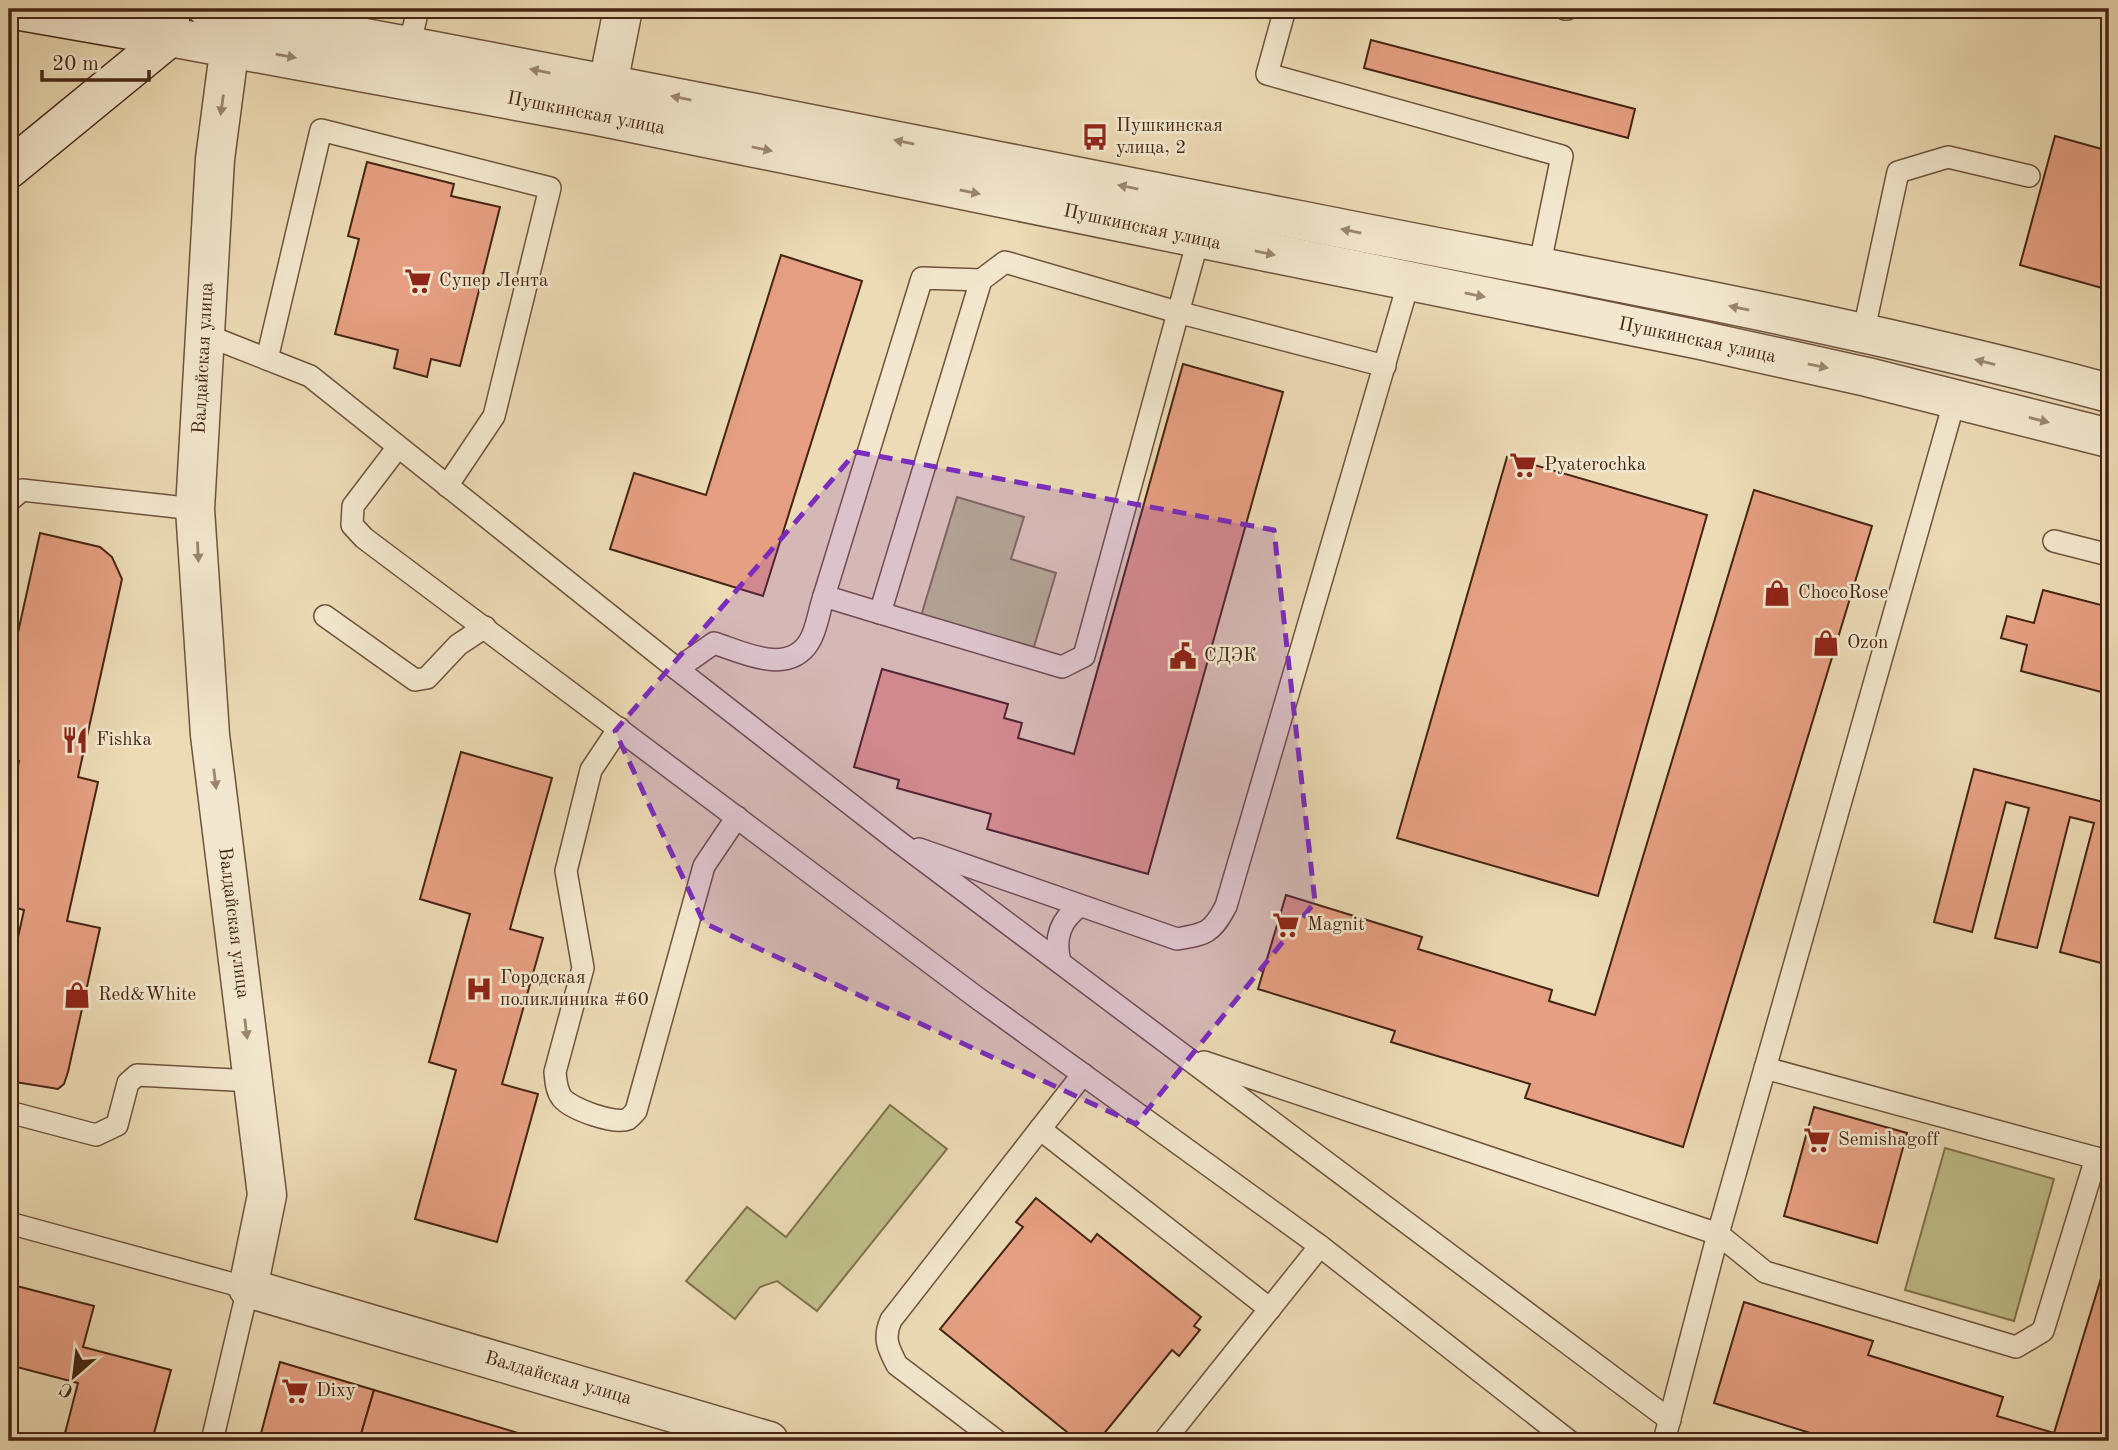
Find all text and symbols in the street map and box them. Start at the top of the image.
scale bar [42,38,149,82]
one-way arrow [275,51,297,62]
text: 20 m [52,54,99,75]
one-way arrow [529,65,551,76]
street label: Пушкинская улица [505,89,667,139]
one-way arrow [670,93,692,104]
one-way arrow [216,95,227,117]
place label: Пушкинская улица, 2 [1116,117,1223,158]
bus stop icon: Пушкинская улица, 2 [1080,122,1110,152]
one-way arrow [893,136,915,147]
one-way arrow [751,144,773,155]
one-way arrow [1116,181,1138,192]
one-way arrow [959,187,981,198]
street label: Пушкинская улица [1061,202,1223,254]
one-way arrow [1340,225,1362,236]
one-way arrow [1254,247,1276,258]
supermarket icon: Супер Лента [403,266,433,296]
place label: Супер Лента [439,272,549,291]
street label: Валдайская улица [191,281,217,434]
one-way arrow [1464,290,1486,301]
one-way arrow [1728,303,1750,314]
street label: Пушкинская улица [1616,315,1778,367]
one-way arrow [1974,356,1996,367]
one-way arrow [1807,361,1829,372]
one-way arrow [2028,415,2050,426]
supermarket icon: Pyaterochka [1508,450,1538,480]
place label: Pyaterochka [1544,456,1647,475]
one-way arrow [192,542,203,564]
shop icon: ChocoRose [1762,578,1792,608]
place label: ChocoRose [1798,584,1888,603]
shop icon: Ozon [1811,628,1841,658]
place label: Ozon [1847,634,1888,653]
public building icon: СДЭК [1168,641,1198,671]
place label: СДЭК [1204,647,1257,666]
restaurant icon: Fishka [60,725,90,755]
place label: Fishka [96,731,152,750]
one-way arrow [210,768,221,790]
street label: Валдайская улица [214,846,252,1000]
supermarket icon: Magnit [1271,910,1301,940]
place label: Magnit [1307,916,1365,935]
place label: Городская поликлиника #60 [500,969,649,1010]
hospital icon: Городская поликлиника #60 [464,974,494,1004]
shop icon: Red&White [62,980,92,1010]
place label: Red&White [98,986,196,1005]
one-way arrow [241,1018,252,1040]
supermarket icon: Semishagoff [1802,1125,1832,1155]
place label: Semishagoff [1838,1131,1940,1150]
north arrow [38,1342,108,1412]
street label: Валдайская улица [482,1349,634,1409]
supermarket icon: Dixy [280,1376,310,1406]
text: С [57,1377,77,1400]
place label: Dixy [316,1382,356,1401]

